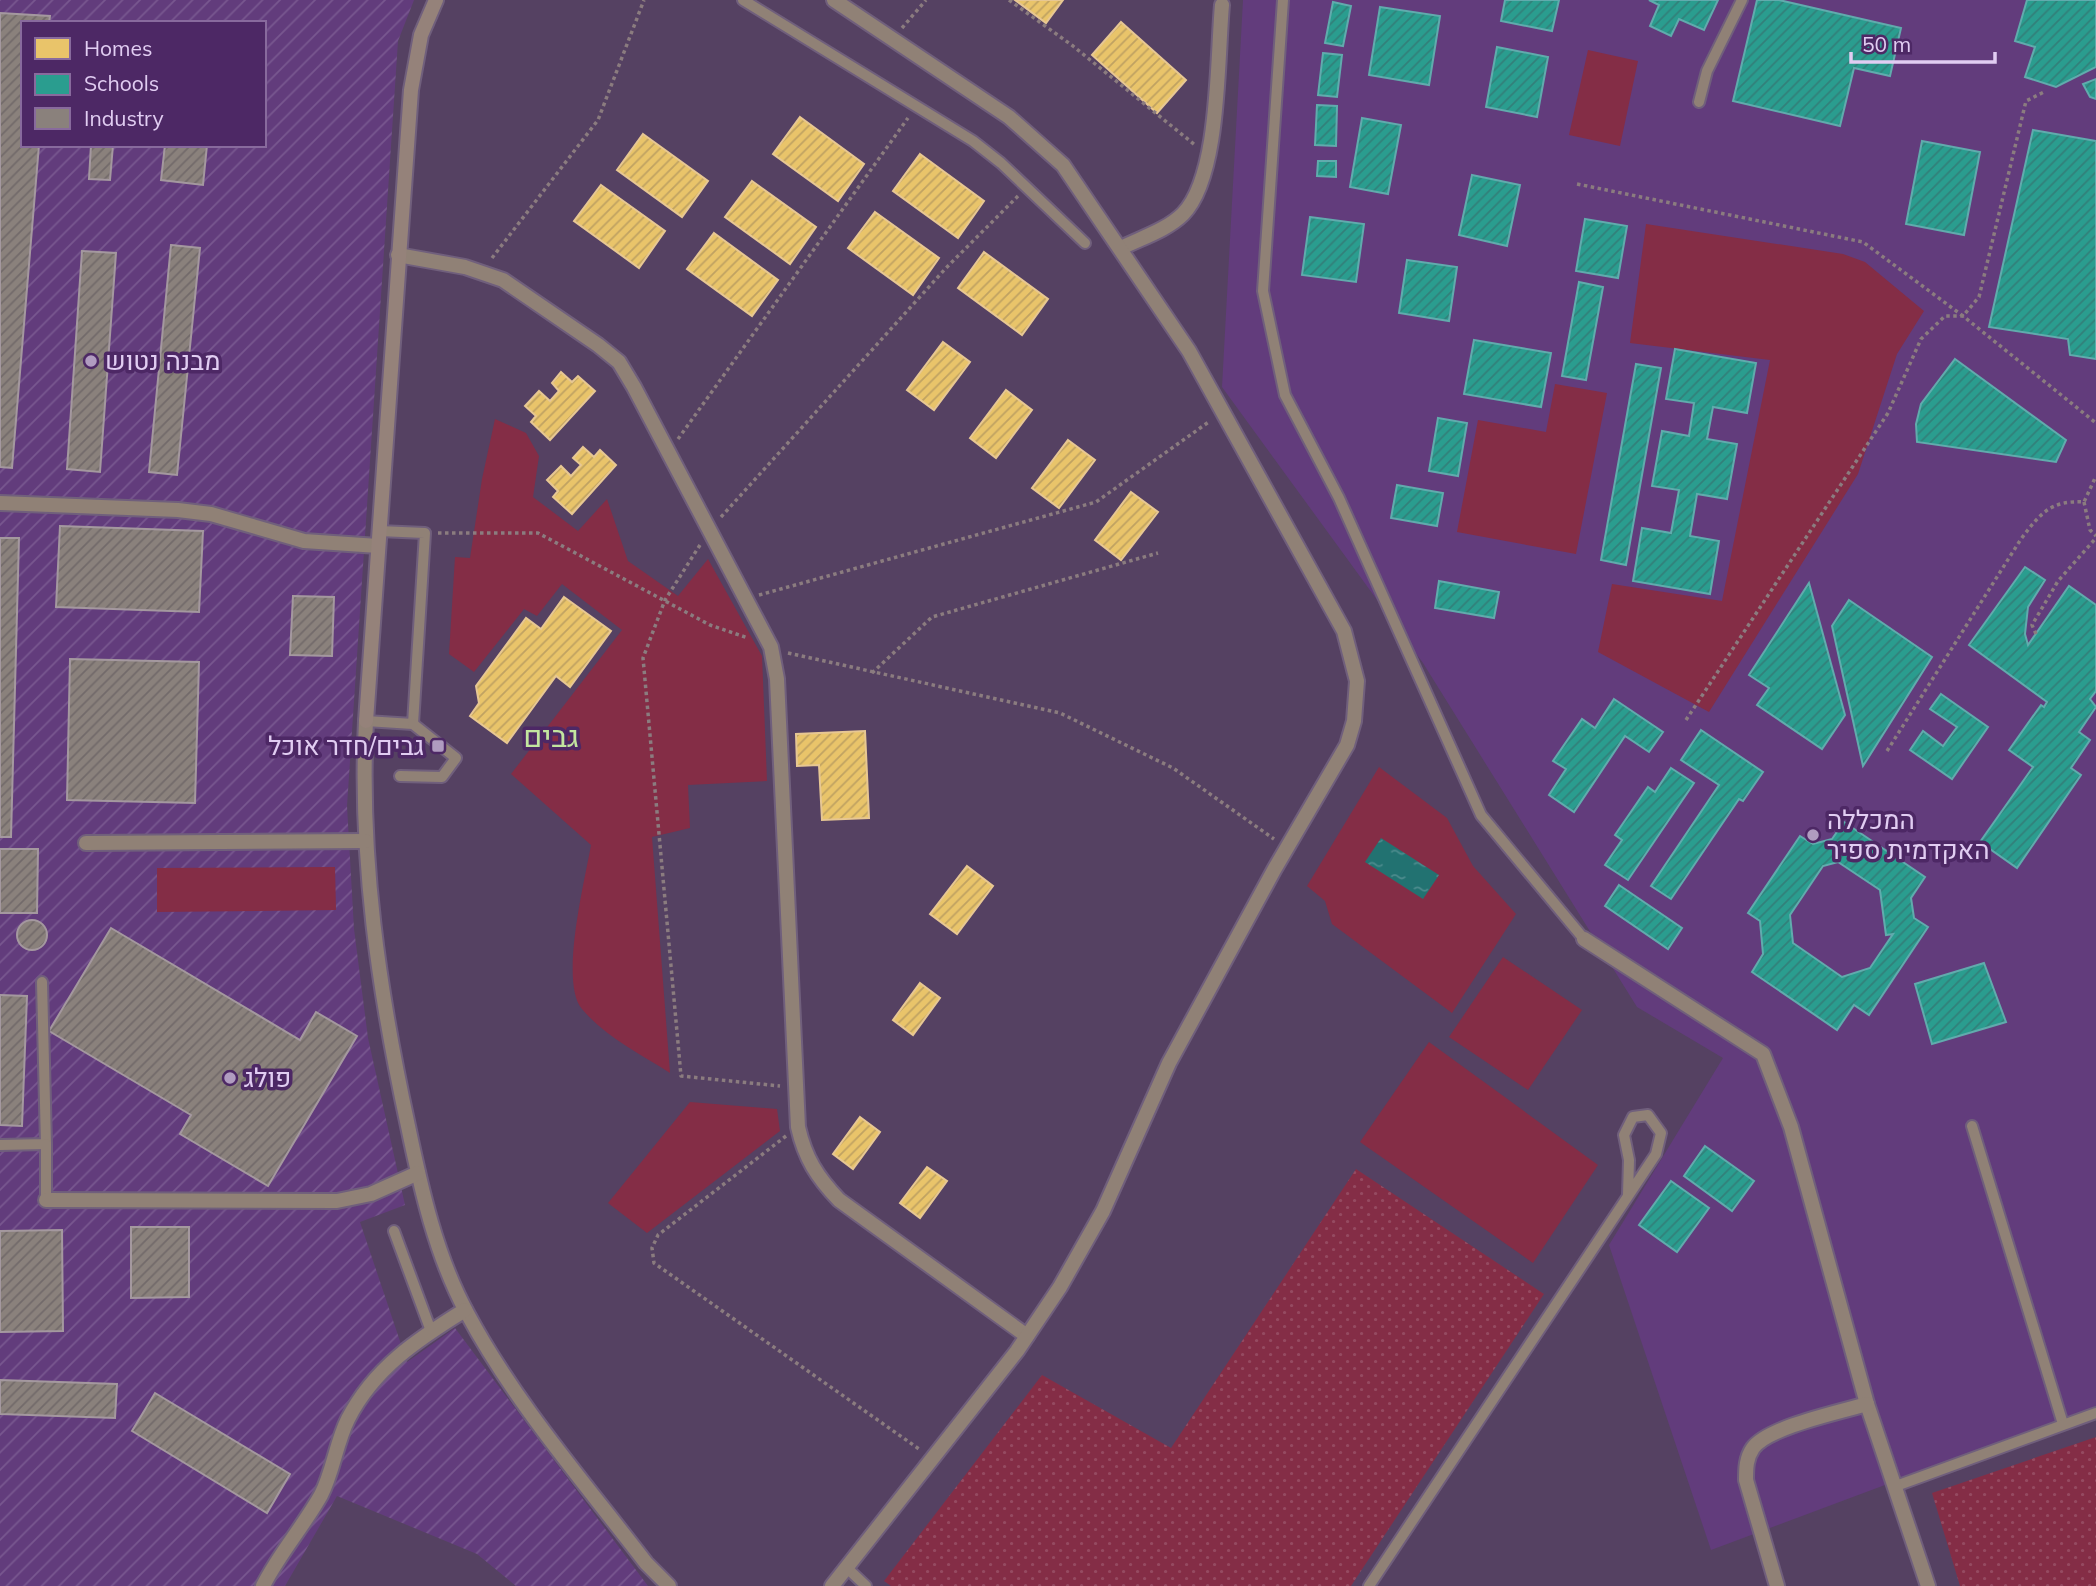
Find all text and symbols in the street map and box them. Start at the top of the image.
legend [21,21,266,147]
scale bar [1851,21,1994,65]
text: 50 m [1862,31,1911,57]
text: Homes [84,35,152,61]
text: Schools [84,70,159,96]
text: Industry [84,105,164,131]
place label: מבנה נטוש [105,344,220,377]
marker: מבנה נטוש [83,353,99,369]
district label: גבים [523,717,579,755]
place label: גבים/חדר אוכל [268,729,424,762]
marker: גבים/חדר אוכל [430,738,446,754]
place label: המכללה האקדמית ספיר [1827,803,1990,866]
marker: המכללה האקדמית ספיר [1805,827,1821,843]
place label: פולג [244,1061,291,1094]
marker: פולג [222,1070,238,1086]

